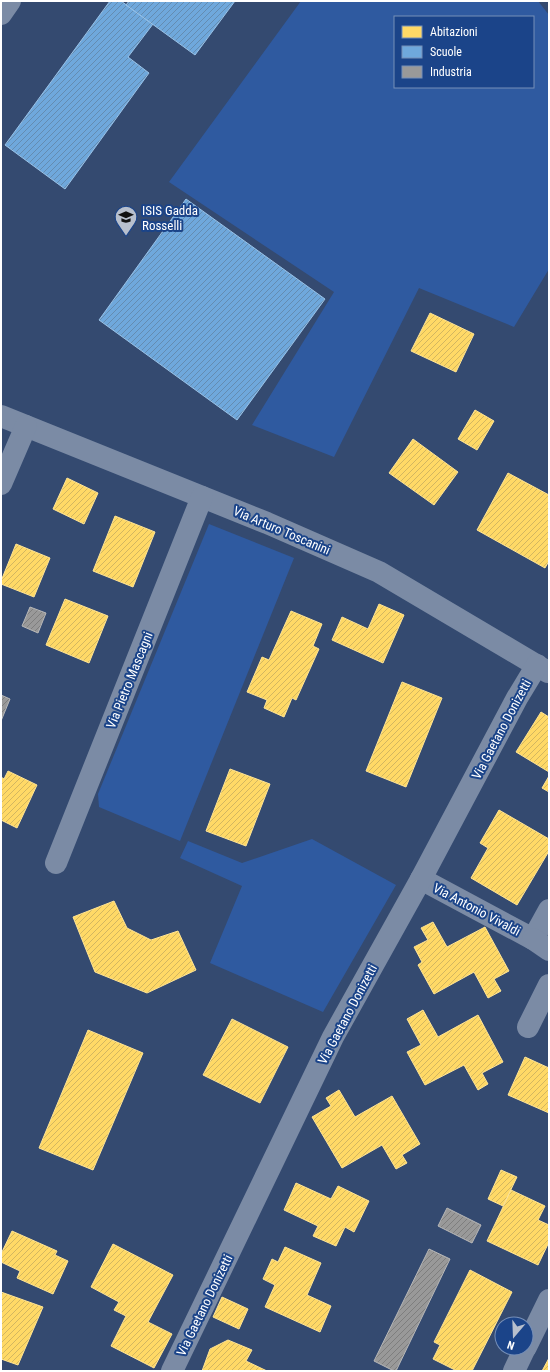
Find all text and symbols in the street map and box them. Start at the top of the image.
legend [394,16,534,88]
text: Abitazioni [430,25,478,39]
text: Scuole [430,45,462,59]
text: Industria [430,65,472,79]
place label: ISIS Gadda Rosselli [142,203,198,233]
school or university icon: ISIS Gadda Rosselli [113,204,139,237]
street label: Via Arturo Toscanini [231,503,333,558]
street label: Via Pietro Mascagni [103,630,156,731]
street label: Via Gaetano Donizetti [469,677,534,782]
street label: Via Antonio Vivaldi [431,880,523,939]
street label: Via Gaetano Donizetti [315,962,380,1067]
street label: Via Gaetano Donizetti [173,1252,236,1358]
north arrow [494,1316,534,1356]
text: N [505,1338,516,1352]

